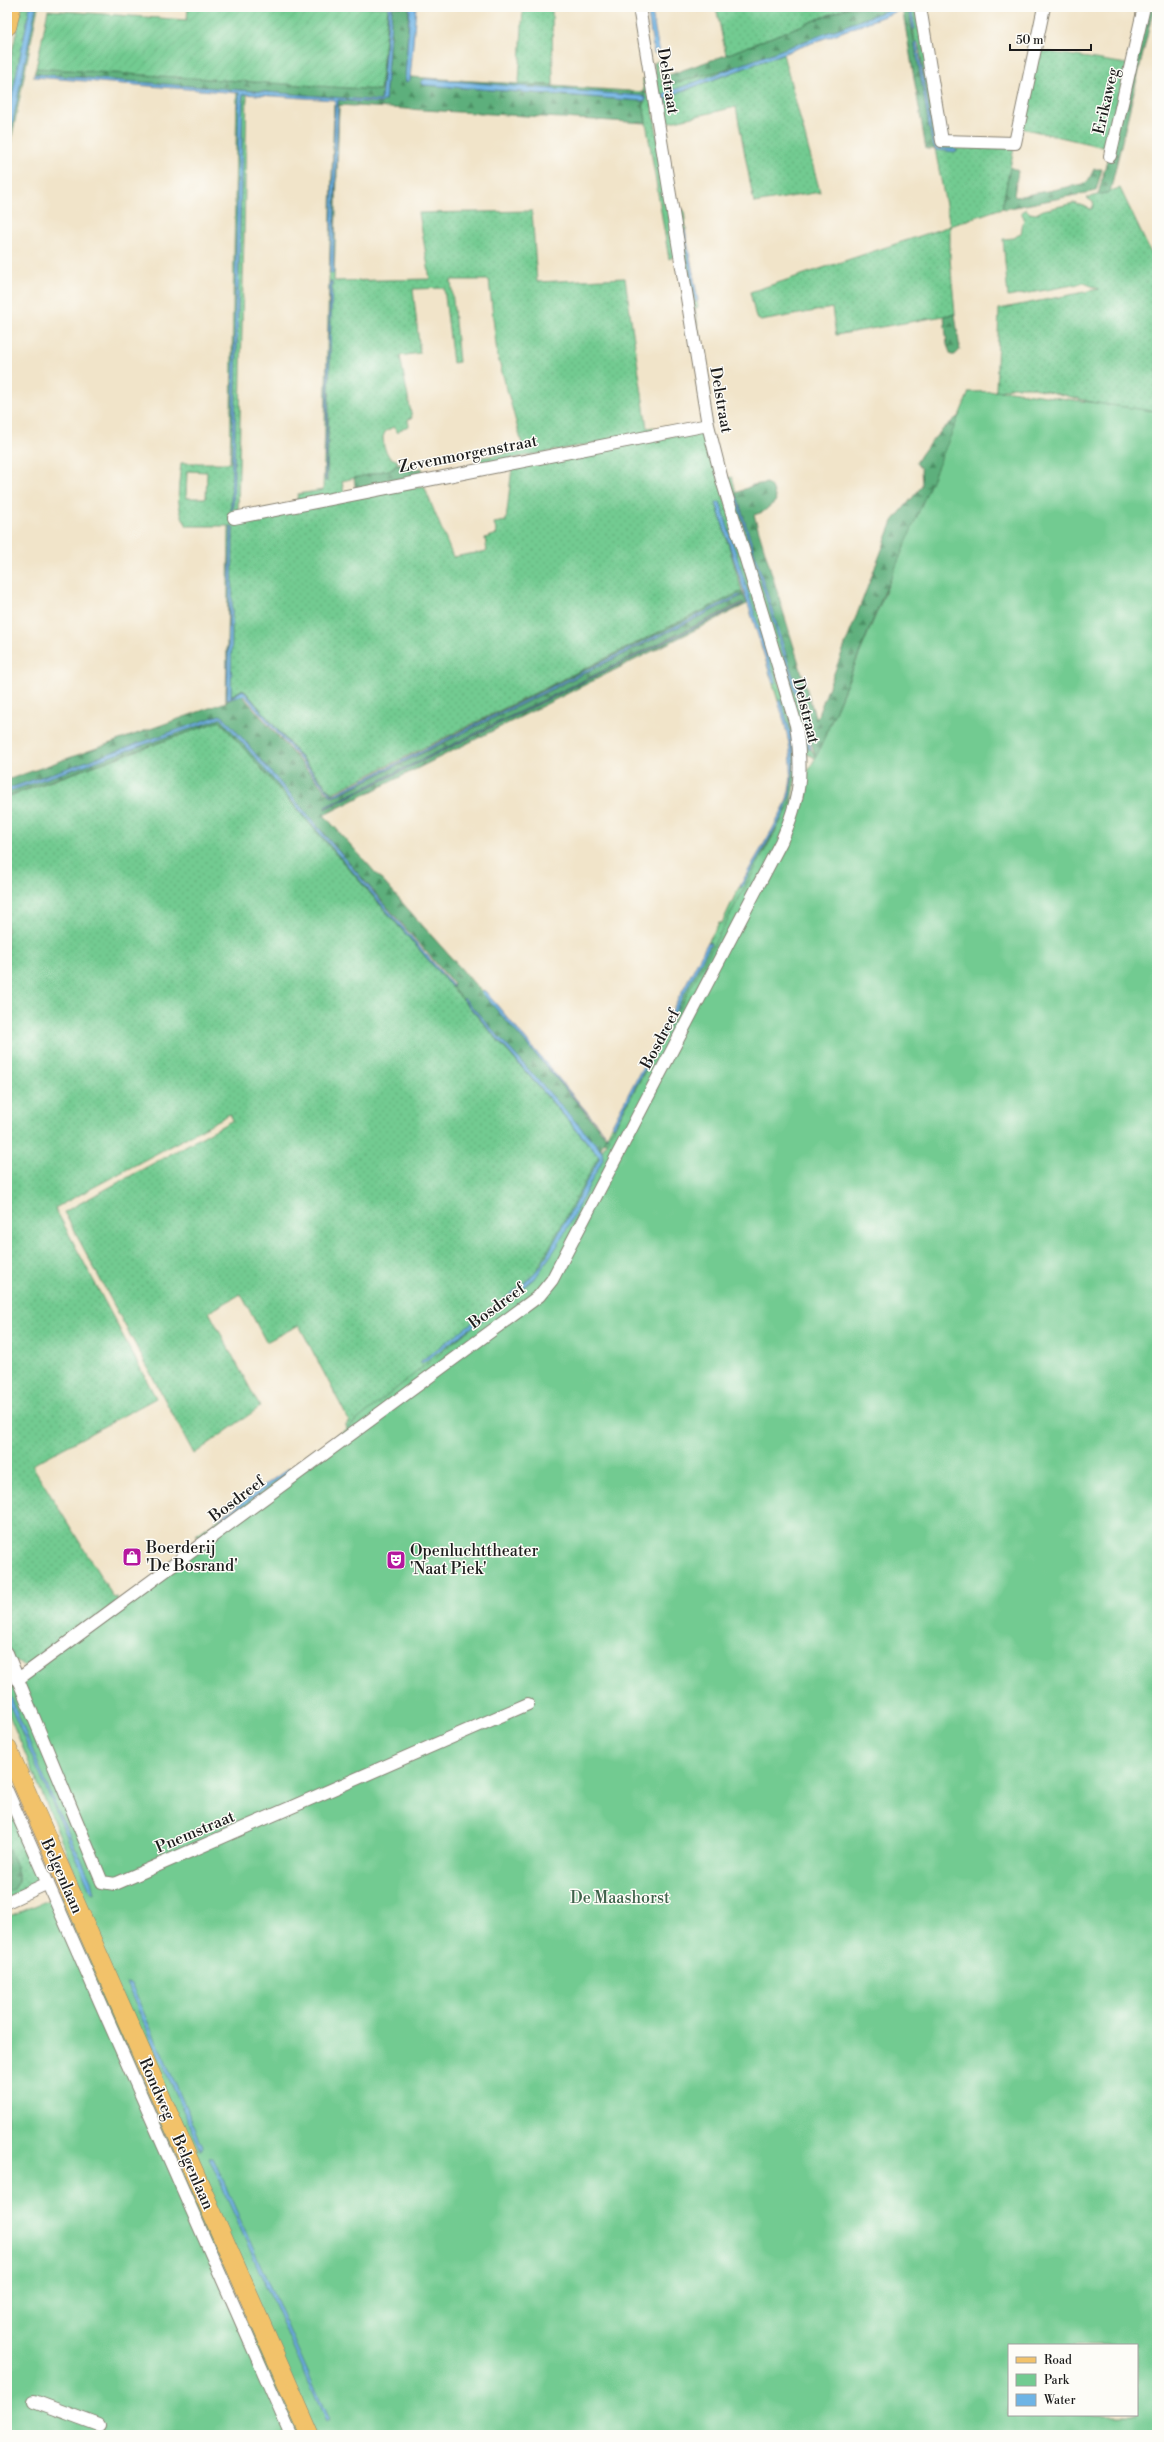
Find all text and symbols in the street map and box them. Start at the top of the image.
scale bar [1010,26,1091,52]
text: 50 m [1016,33,1044,48]
street label: Delstraat [653,46,683,116]
street label: Erikaweg [1089,65,1124,136]
street label: Delstraat [705,365,737,435]
street label: Zevenmorgenstraat [397,431,539,477]
street label: Delstraat [788,676,824,746]
street label: Bosdreef [635,1005,685,1073]
street label: Bosdreef [464,1278,530,1334]
street label: Bosdreef [204,1471,270,1527]
place label: Boerderij 'De Bosrand' [145,1538,238,1576]
place label: Openluchttheater 'Naat Piek' [410,1541,539,1579]
shop icon: Boerderij 'De Bosrand' [121,1546,143,1568]
theatre icon: Openluchttheater 'Naat Piek' [385,1549,407,1571]
street label: Pnemstraat [152,1806,238,1858]
street label: Belgenlaan [36,1834,88,1917]
park label: De Maashorst [570,1888,670,1908]
street label: Rondweg [134,2055,180,2124]
street label: Belgenlaan [167,2130,219,2213]
legend [1008,2344,1138,2416]
text: Road [1044,2353,1072,2368]
text: Park [1044,2373,1070,2388]
text: Water [1043,2393,1076,2408]

